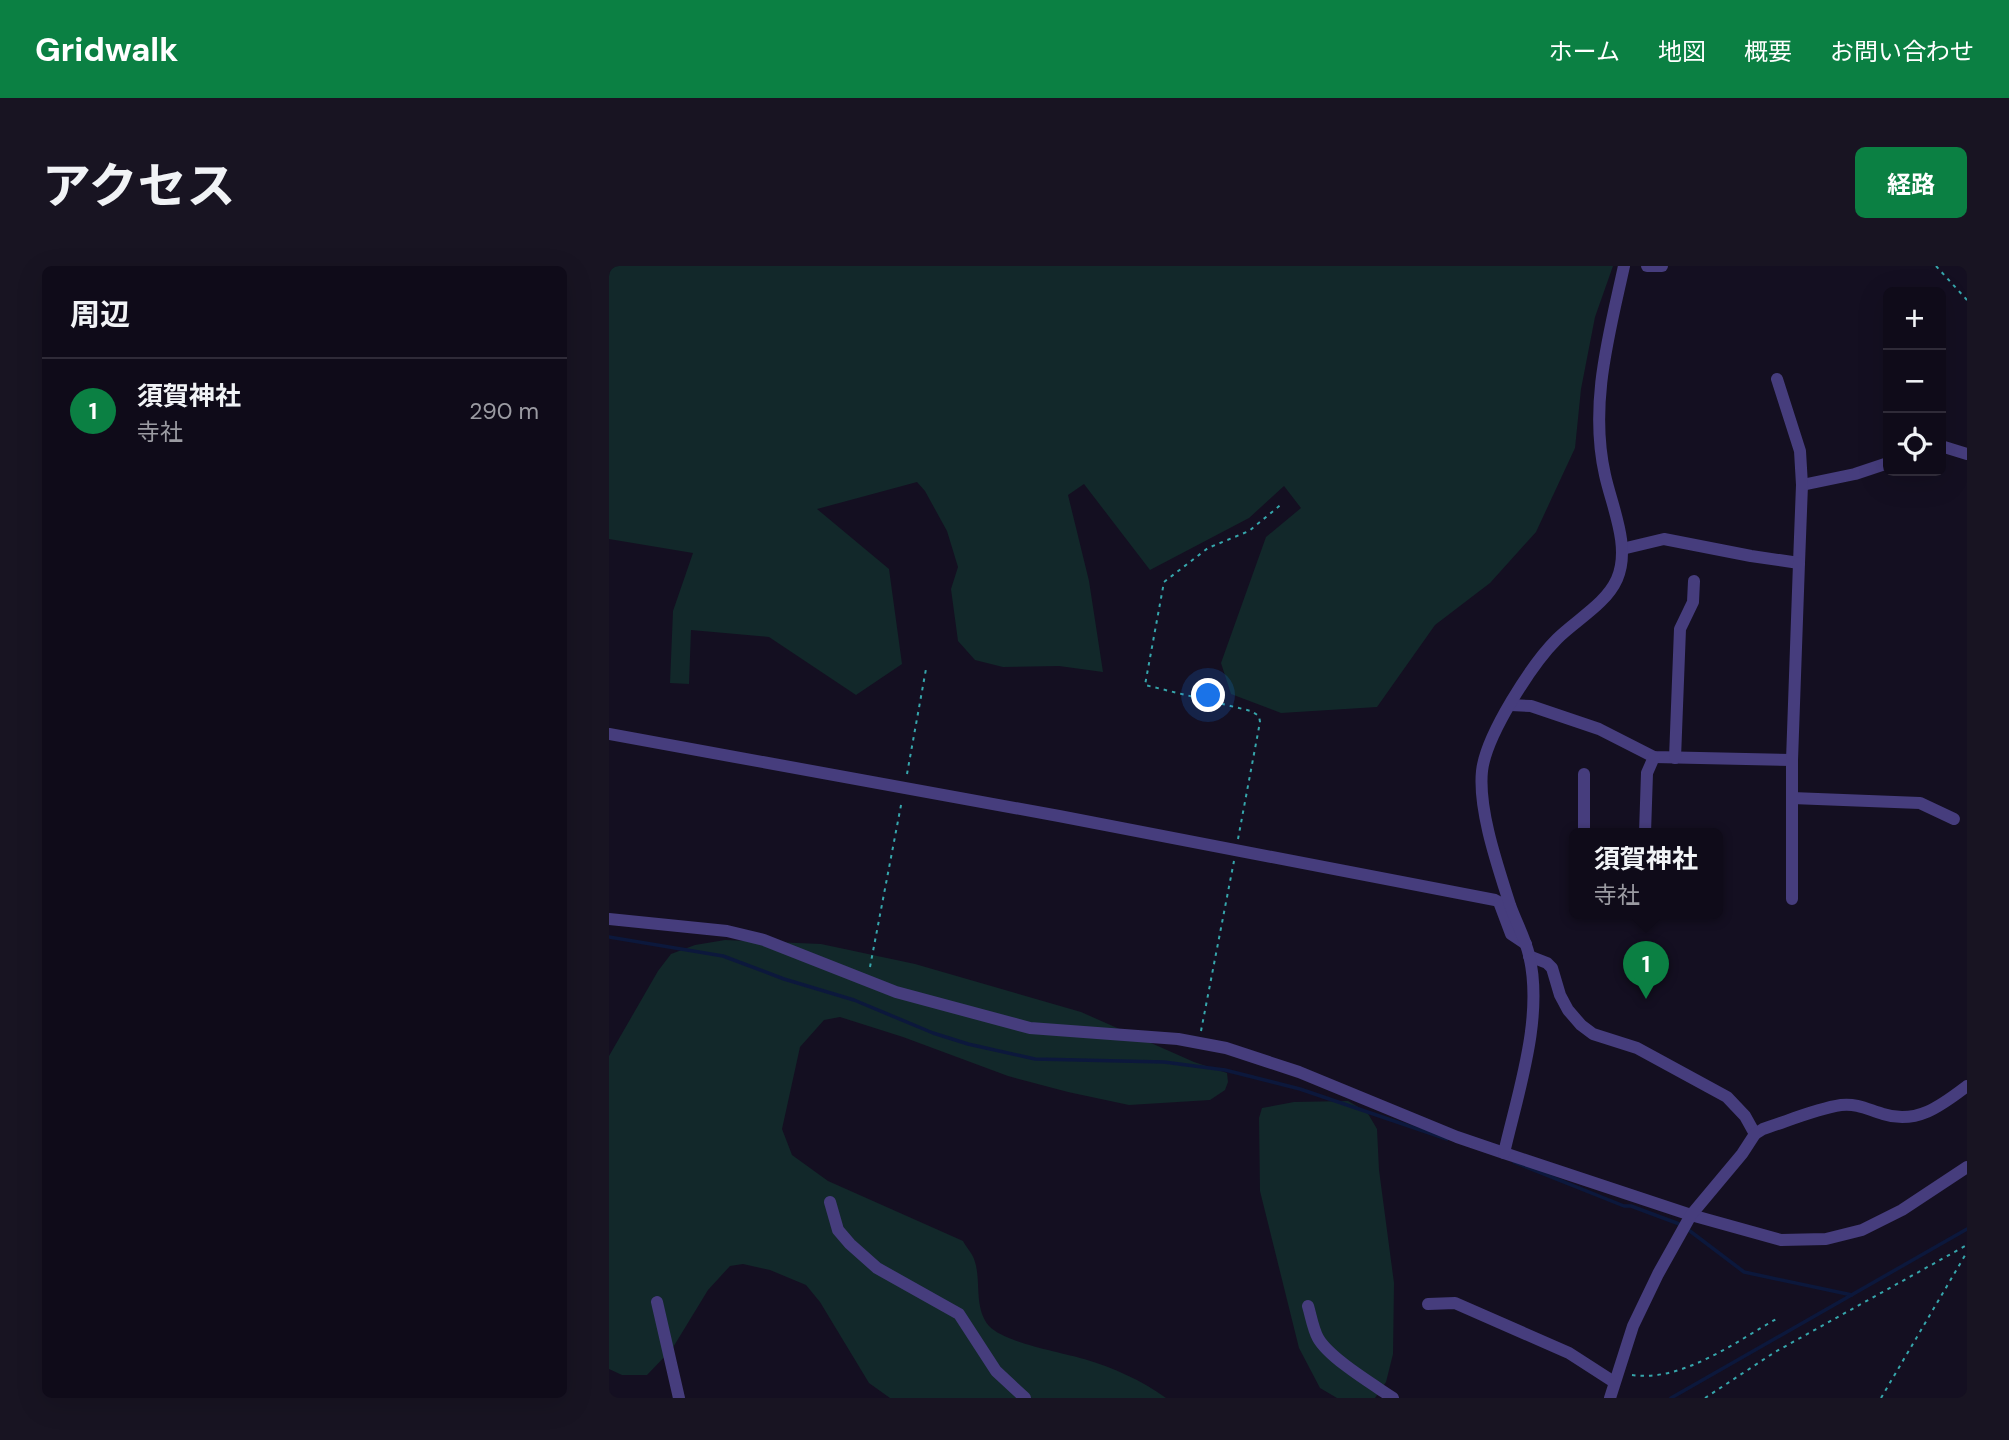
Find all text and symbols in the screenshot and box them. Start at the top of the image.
text: Gridwalk [35,28,178,71]
text: ホーム [1549,36,1620,67]
text: 地図 [1658,36,1706,67]
text: 概要 [1744,36,1792,67]
text: お問い合わせ [1830,36,1974,67]
button: 経路 [1855,147,1967,218]
text: アクセス [42,154,236,218]
map controls [1883,287,1946,476]
button: + [1883,287,1946,350]
text: 周辺 [70,295,130,334]
button: − [1883,350,1946,413]
text: 須賀神社 [137,379,241,413]
text: 1 [89,396,97,426]
text: 290 m [469,396,539,426]
button: locate [1883,413,1946,476]
text: 寺社 [137,417,183,447]
your location [1191,678,1225,712]
popup [1569,828,1723,919]
text: 須賀神社 [1594,842,1698,876]
text: 寺社 [1594,880,1640,910]
pin: 1 [1623,941,1669,999]

